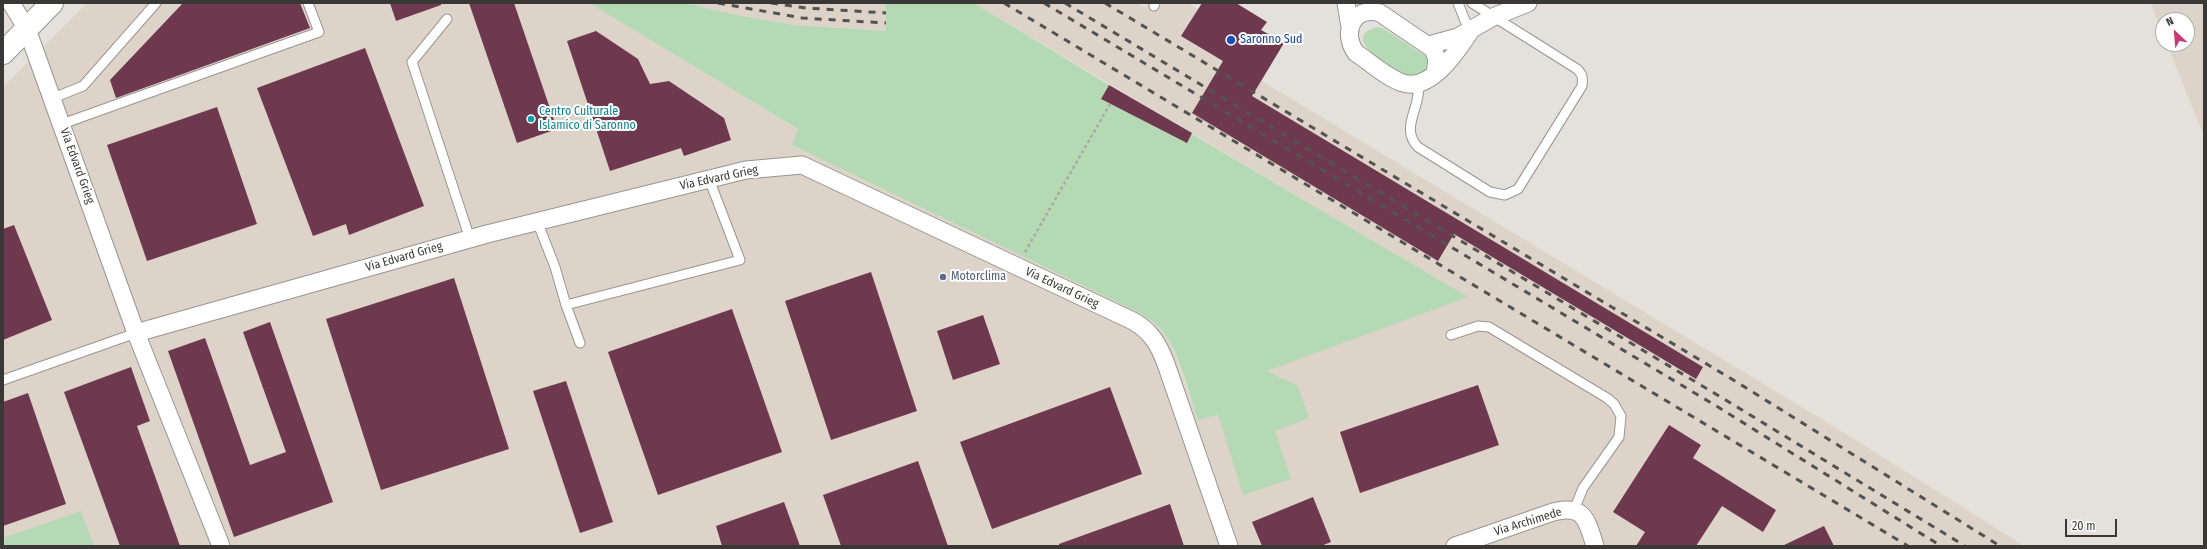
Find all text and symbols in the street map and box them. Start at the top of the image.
north arrow [2155,12,2195,52]
text: N [2164,14,2176,29]
place label: Saronno Sud [1240,33,1302,47]
marker: Saronno Sud [1225,34,1237,46]
place label: Centro Culturale Islamico di Saronno [539,105,636,133]
marker: Centro Culturale Islamico di Saronno [526,114,536,124]
street label: Via Edvard Grieg [57,126,97,206]
street label: Via Edvard Grieg [679,163,759,193]
street label: Via Edvard Grieg [364,239,444,275]
street label: Via Edvard Grieg [1023,265,1101,311]
place label: Motorclima [951,270,1006,284]
marker: Motorclima [938,272,948,282]
street label: Via Archimede [1492,505,1564,539]
scale bar [2067,511,2119,537]
text: 20 m [2072,519,2096,533]

